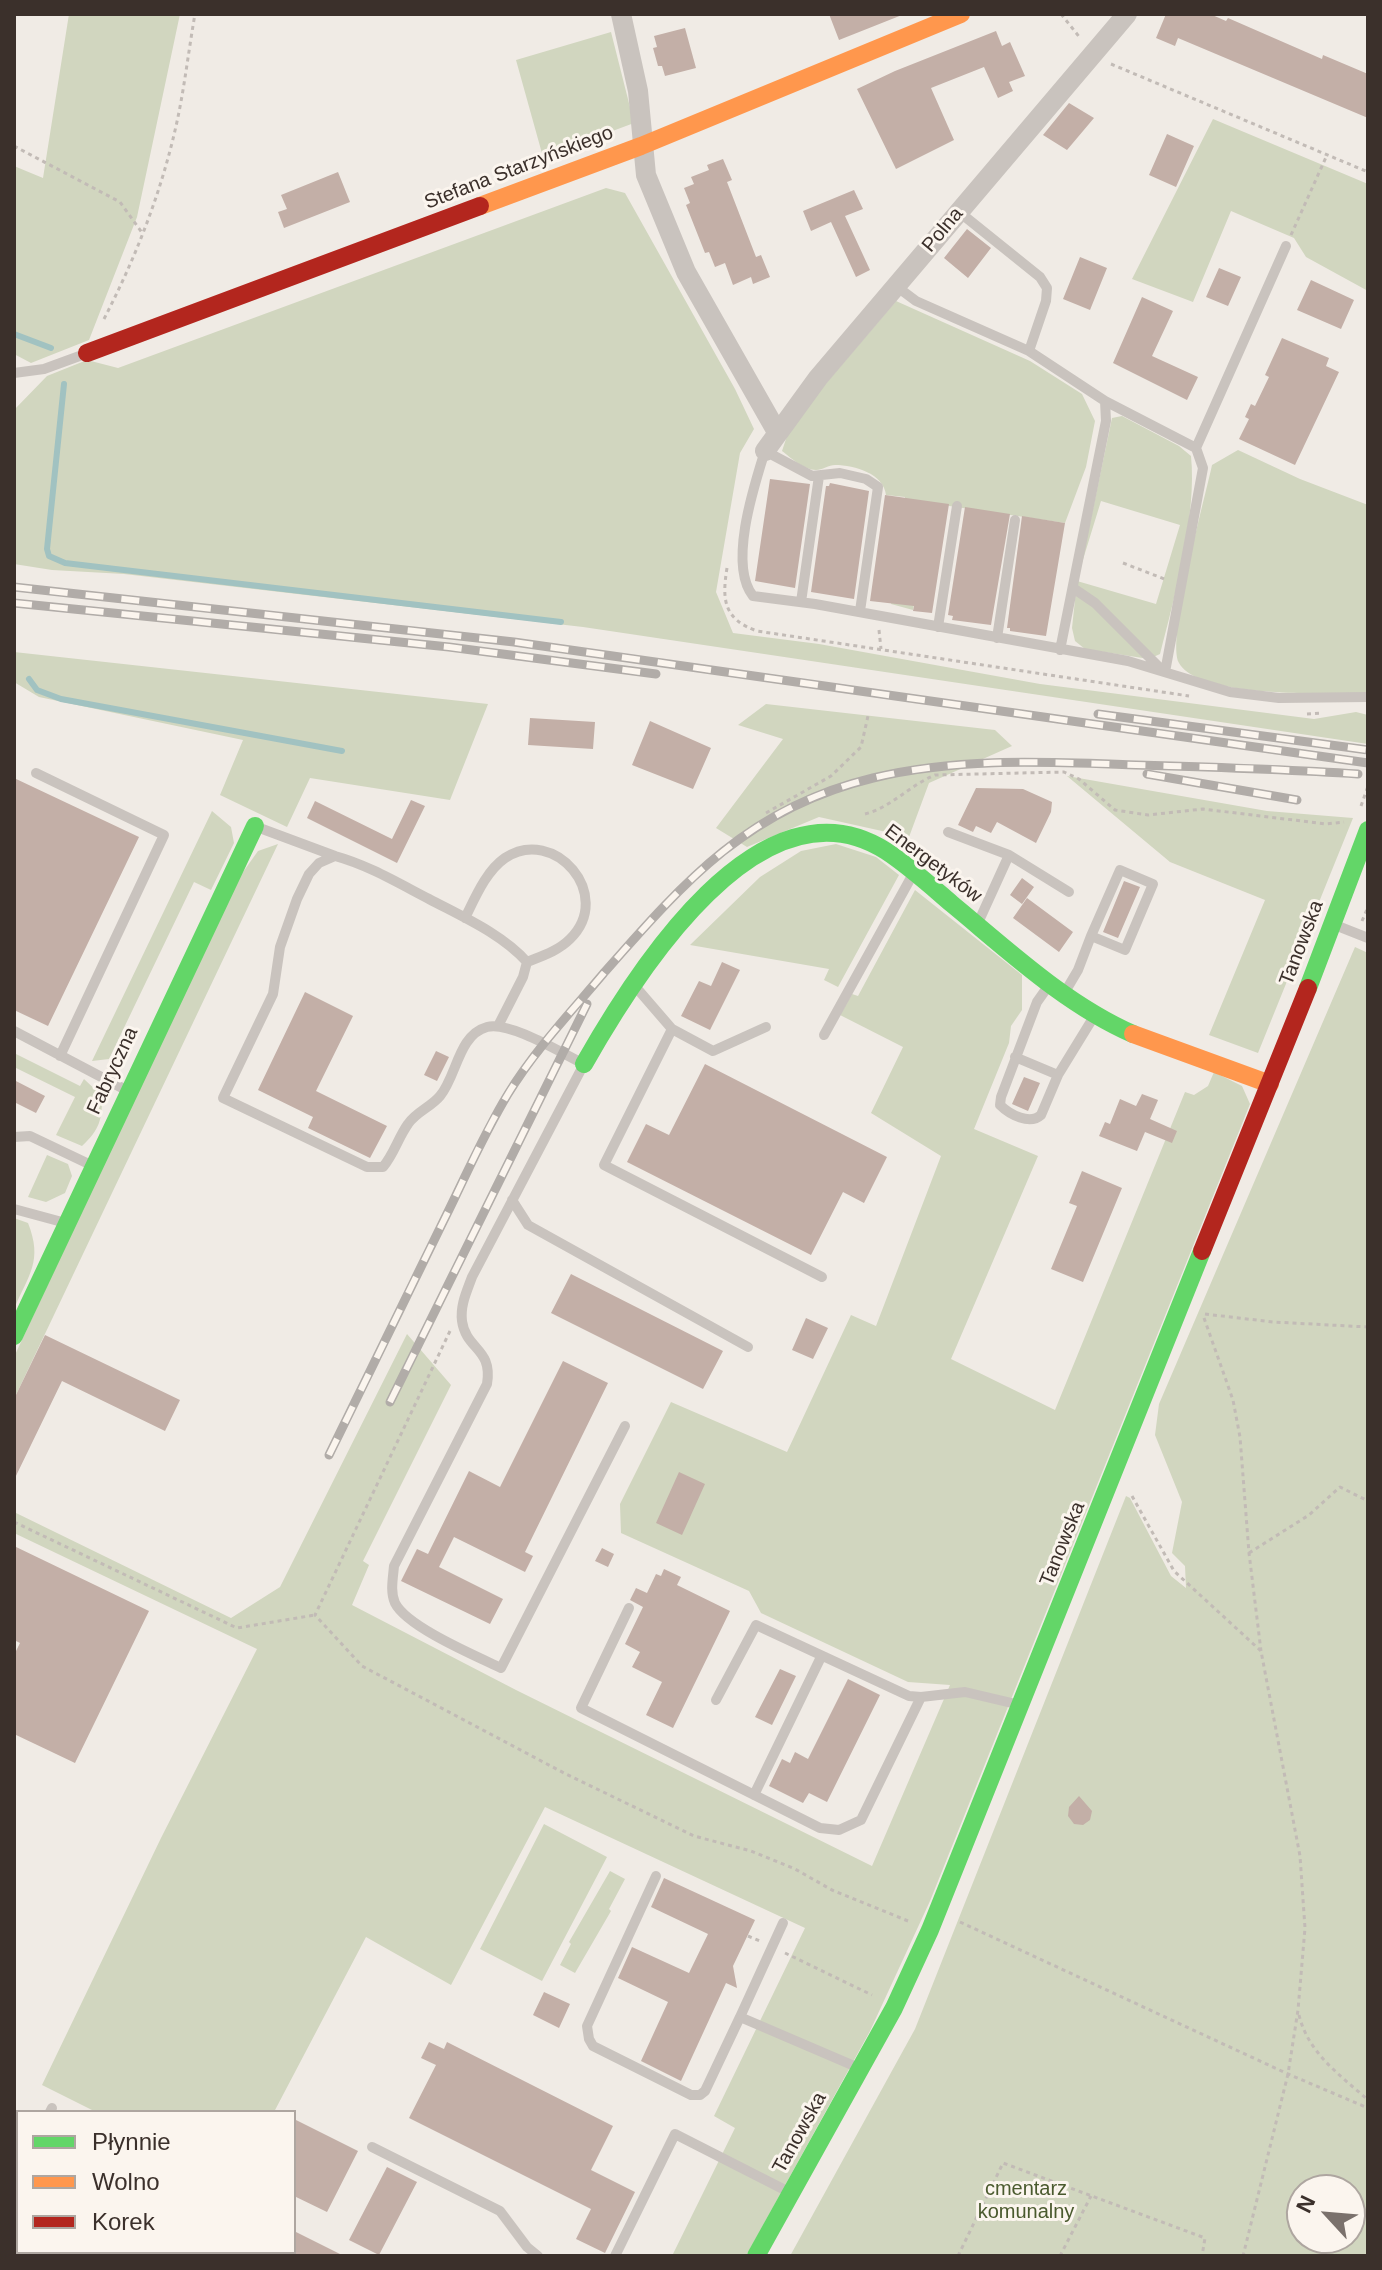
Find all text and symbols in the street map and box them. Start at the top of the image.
street label: Stefana Starzyńskiego [421,121,617,215]
street label: Polna [917,203,969,257]
street label: Energetyków [880,820,986,908]
street label: Tanowska [1275,897,1329,989]
street label: Fabryczna [82,1024,144,1118]
street label: Tanowska [1035,1498,1091,1590]
street label: Tanowska [768,2088,832,2178]
legend [16,2110,296,2254]
text: Płynnie [92,2128,171,2155]
text: Wolno [92,2168,160,2195]
north arrow [1286,2174,1366,2254]
park label: cmentarz komunalny [978,2177,1074,2224]
text: N [1291,2192,1320,2217]
text: Korek [92,2208,155,2235]

